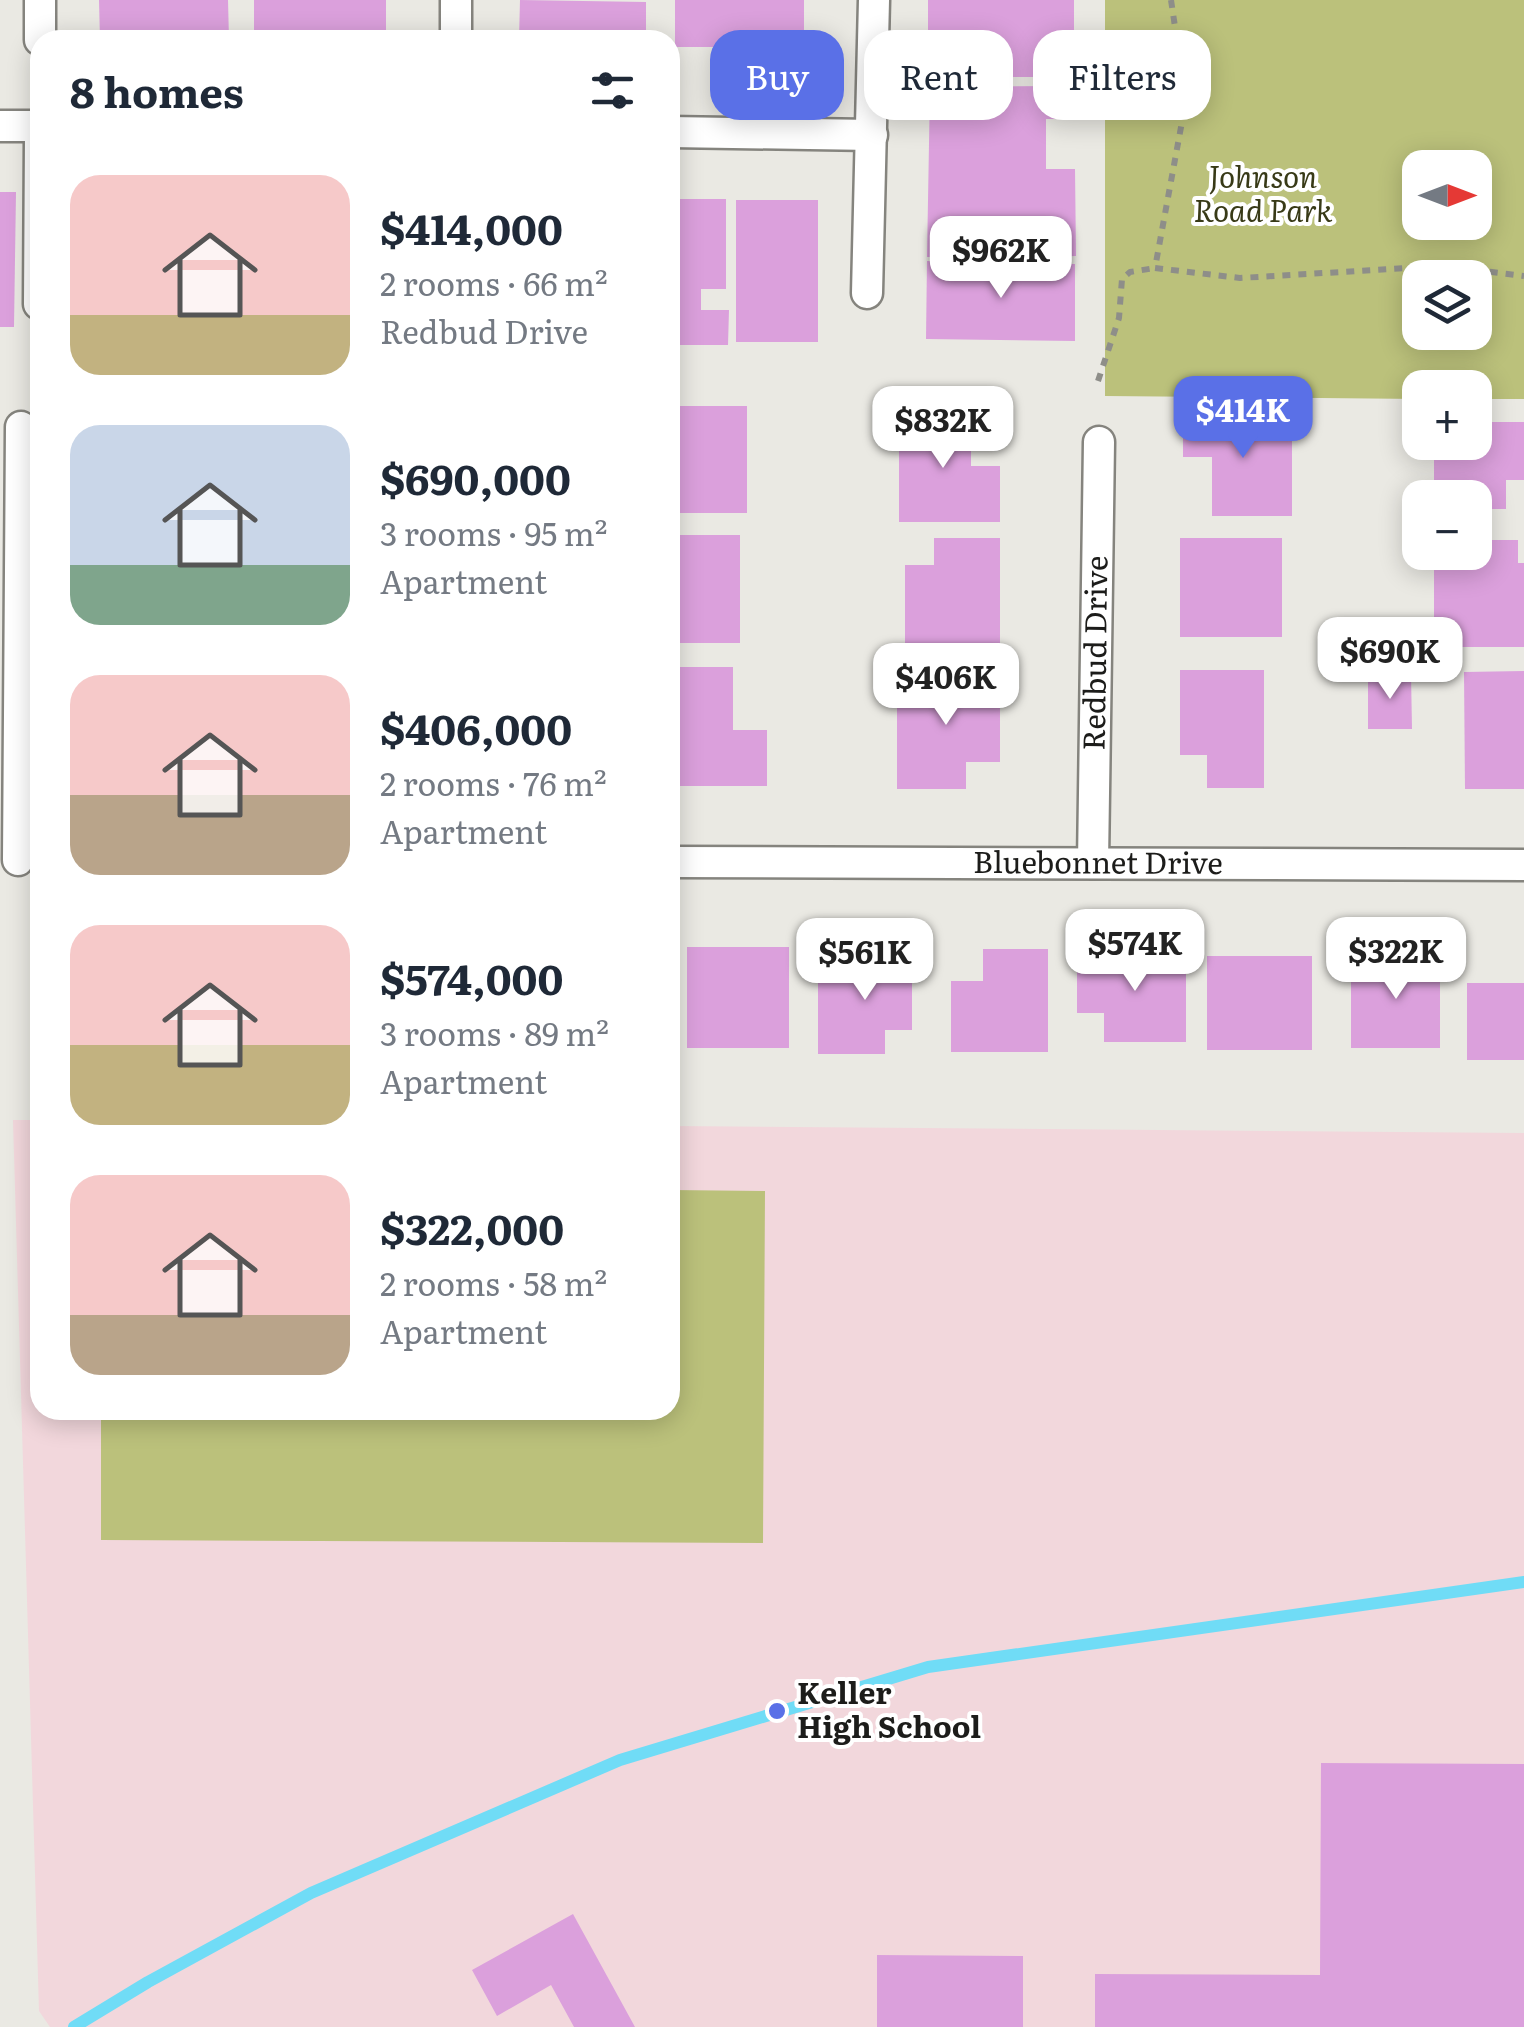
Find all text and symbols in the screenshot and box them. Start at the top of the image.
chip: Buy [710,30,844,120]
chip: Rent [864,30,1013,120]
chip: Filters [1033,30,1211,120]
text: 8 homes [70,59,244,121]
icon: filters [585,63,640,118]
north arrow [1402,150,1492,240]
map controls [1402,150,1492,570]
park label: Johnson Road Park [1193,153,1333,231]
text: $414,000 [380,196,563,258]
icon: home [150,215,270,335]
pin: $962K [931,216,1071,301]
text: $962K [952,224,1050,272]
text: 2 rooms · 66 m² [380,258,608,306]
button: layers [1402,260,1492,350]
text: Redbud Drive [380,306,588,354]
button: + [1402,370,1492,460]
pin: $414K [1173,376,1313,461]
text: $414K [1196,384,1290,432]
pin: $832K [873,386,1013,471]
text: $832K [894,394,992,442]
text: $690,000 [380,446,571,508]
icon: home [150,465,270,585]
button: − [1402,480,1492,570]
text: 3 rooms · 95 m² [380,508,608,556]
street label: Redbud Drive [1070,555,1116,751]
text: Apartment [380,556,547,604]
pin: $690K [1320,617,1460,702]
text: $690K [1340,625,1440,673]
pin: $406K [876,643,1016,728]
text: $406K [895,651,997,699]
text: $406,000 [380,696,572,758]
icon: home [150,715,270,835]
text: 2 rooms · 76 m² [380,758,607,806]
text: Apartment [380,806,547,854]
street label: Bluebonnet Drive [973,838,1223,883]
pin: $574K [1065,909,1205,994]
text: $574K [1087,917,1183,965]
pin: $322K [1326,917,1466,1002]
pin: $561K [795,918,935,1003]
text: $322K [1348,925,1444,973]
text: $561K [818,926,912,974]
text: $574,000 [380,946,563,1008]
icon: home [150,965,270,1085]
text: 3 rooms · 89 m² [380,1008,609,1056]
text: Apartment [380,1056,547,1104]
text: $322,000 [380,1196,564,1258]
icon: home [150,1215,270,1335]
text: 2 rooms · 58 m² [380,1258,607,1306]
text: Apartment [380,1306,547,1354]
place label: Keller High School [797,1669,981,1747]
marker: Keller High School [766,1700,788,1722]

